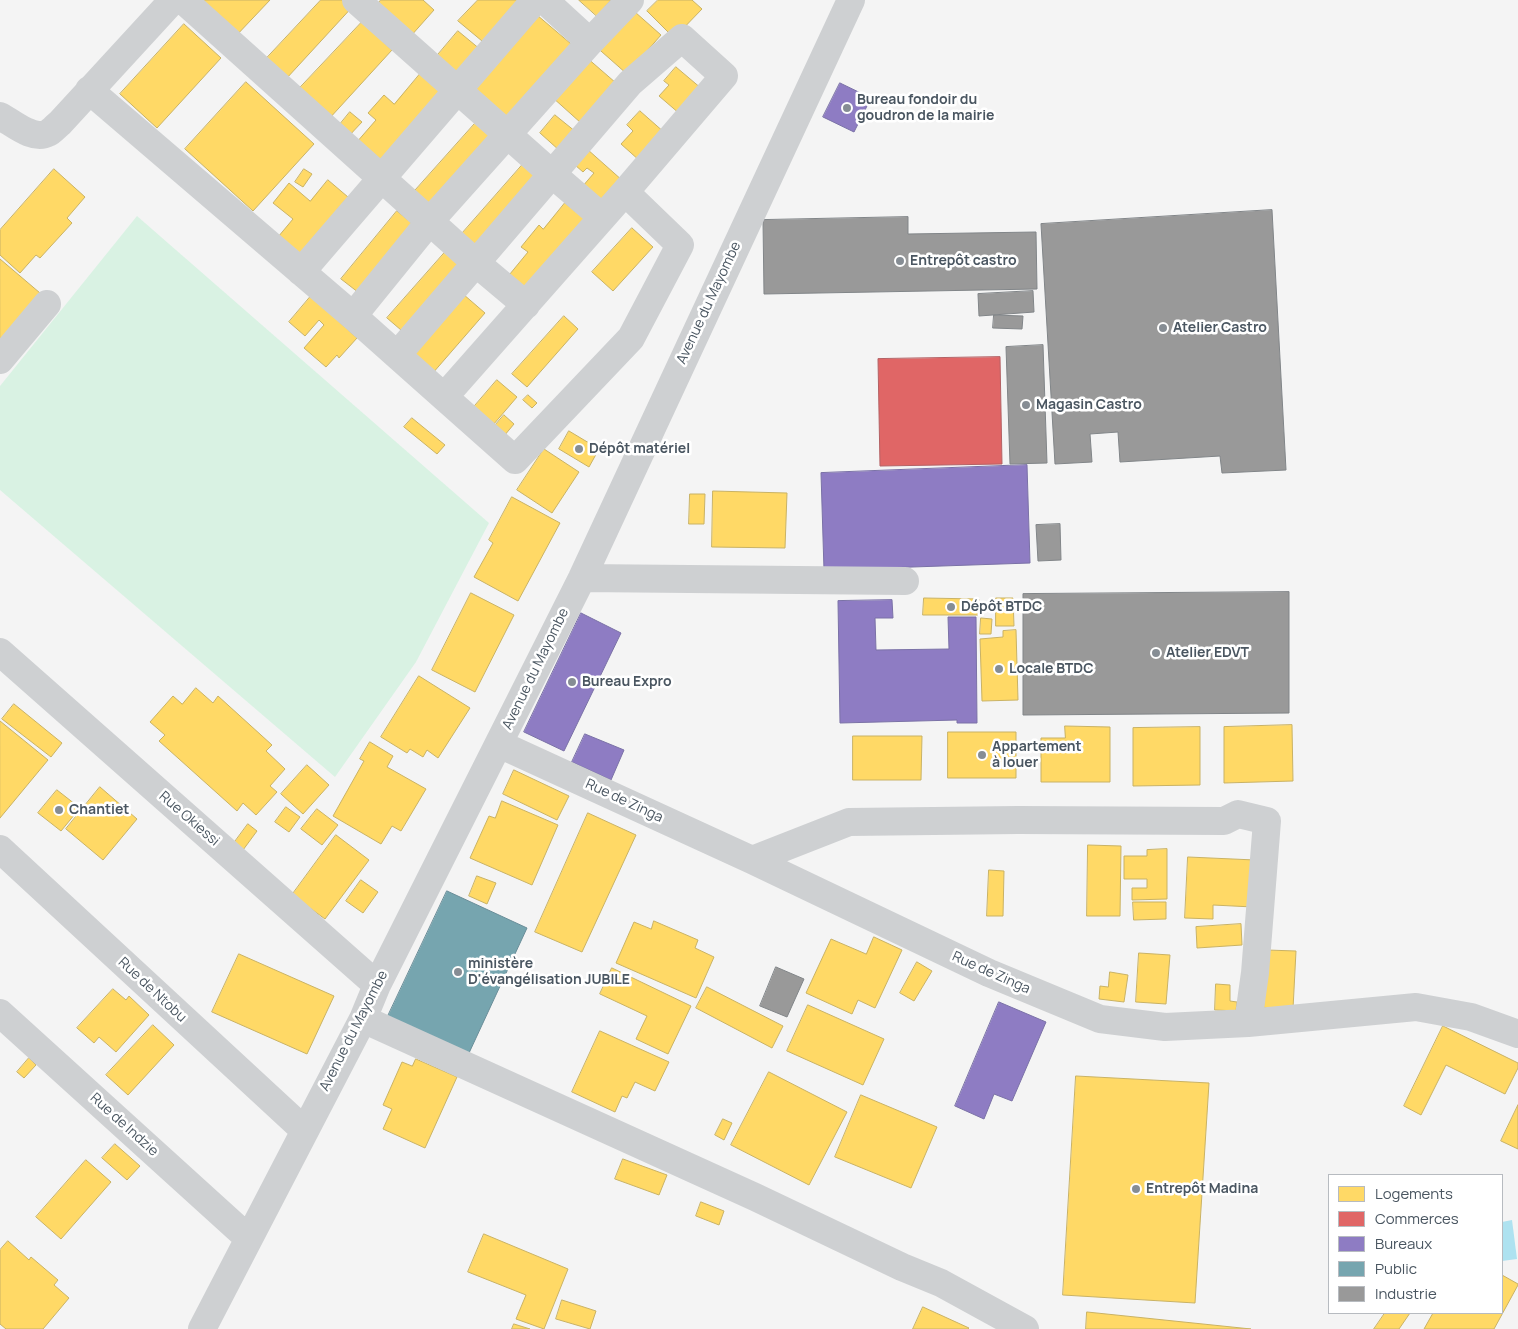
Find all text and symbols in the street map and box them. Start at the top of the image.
place label: Bureau fondoir du goudron de la mairie [857,92,995,124]
marker: Bureau fondoir du goudron de la mairie [841,102,853,114]
street label: Avenue du Mayombe [673,239,745,367]
place label: Entrepôt castro [910,253,1017,269]
marker: Entrepôt castro [894,255,906,267]
place label: Atelier Castro [1173,320,1267,336]
marker: Atelier Castro [1157,322,1169,334]
place label: Magasin Castro [1036,397,1142,413]
marker: Magasin Castro [1020,399,1032,411]
place label: Dépôt matériel [589,441,690,457]
marker: Dépôt matériel [573,443,585,455]
place label: Dépôt BTDC [961,599,1042,615]
marker: Dépôt BTDC [945,601,957,613]
street label: Avenue du Mayombe [499,606,573,732]
place label: Atelier EDVT [1166,645,1249,661]
marker: Atelier EDVT [1150,647,1162,659]
place label: Locale BTDC [1009,661,1093,677]
marker: Locale BTDC [993,663,1005,675]
place label: Bureau Expro [582,674,672,690]
marker: Bureau Expro [566,676,578,688]
place label: Appartement à louer [992,739,1082,772]
marker: Appartement à louer [976,749,988,761]
street label: Rue de Zinga [583,776,665,826]
street label: Rue Okiessi [155,788,223,850]
place label: Chantiet [69,802,129,818]
marker: Chantiet [53,804,65,816]
street label: Rue de Zinga [949,948,1033,998]
street label: Rue de Ntobu [114,954,190,1026]
place label: ministère D'évangélisation JUBILE [468,956,630,989]
marker: ministère D'évangélisation JUBILE [452,966,464,978]
street label: Avenue du Mayombe [316,968,392,1094]
street label: Rue de Indzie [86,1090,162,1160]
legend [1328,1174,1503,1314]
place label: Entrepôt Madina [1146,1181,1258,1197]
marker: Entrepôt Madina [1130,1183,1142,1195]
text: Logements [1375,1183,1453,1204]
text: Commerces [1375,1208,1459,1229]
text: Bureaux [1375,1233,1432,1254]
text: Public [1375,1258,1417,1279]
text: Industrie [1375,1283,1437,1304]

